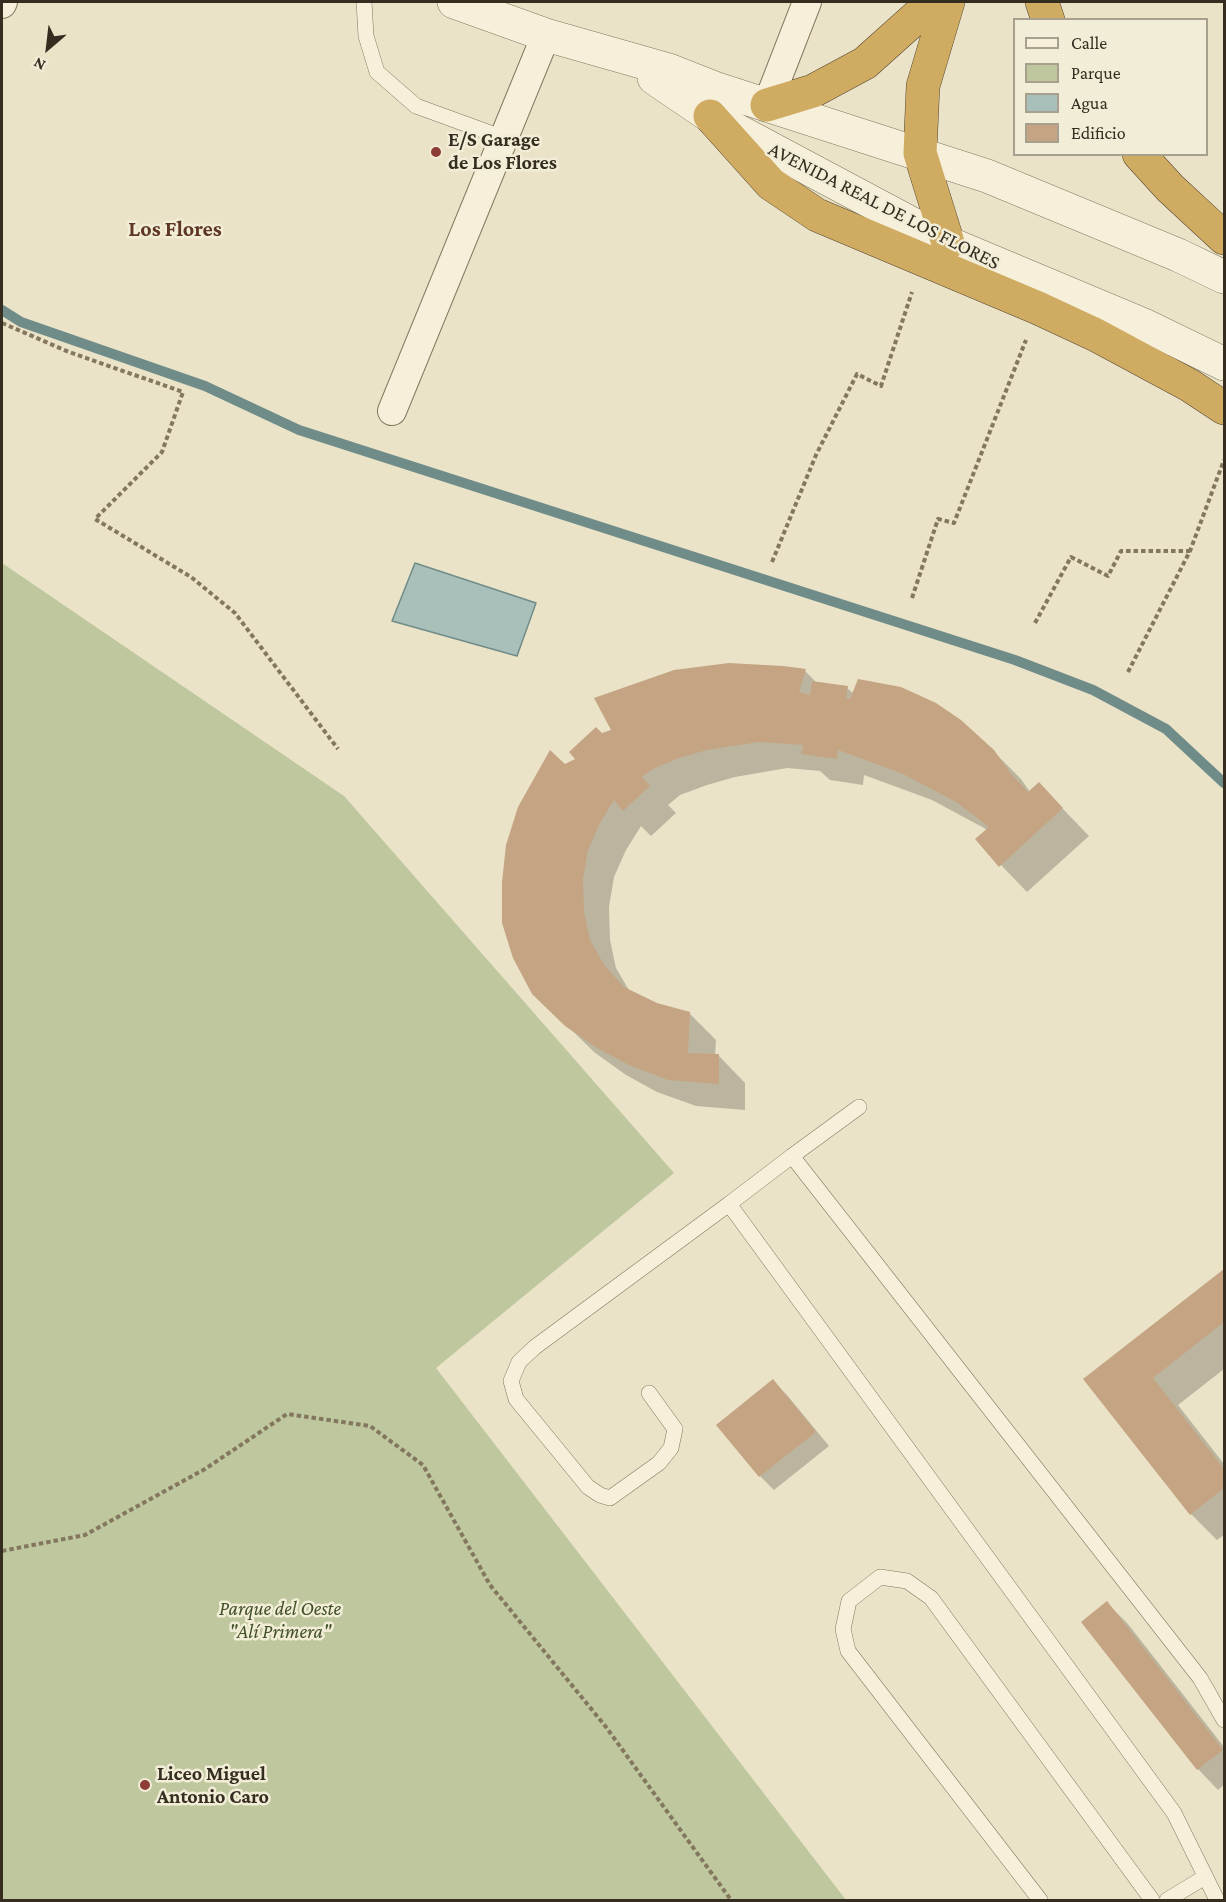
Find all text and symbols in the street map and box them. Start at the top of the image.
north arrow [18,18,78,78]
legend [1013,18,1208,156]
text: Calle [1071,33,1107,53]
text: N [31,54,48,74]
text: Parque [1071,63,1121,83]
text: Agua [1071,93,1108,113]
text: Edificio [1071,123,1126,143]
place label: E/S Garage de Los Flores [448,128,557,175]
street label: AVENIDA REAL DE LOS FLORES [764,137,1004,275]
marker: E/S Garage de Los Flores [429,145,443,159]
district label: Los Flores [128,216,222,242]
park label: Parque del Oeste "Alí Primera" [219,1597,341,1644]
place label: Liceo Miguel Antonio Caro [157,1762,269,1809]
marker: Liceo Miguel Antonio Caro [138,1778,152,1792]

